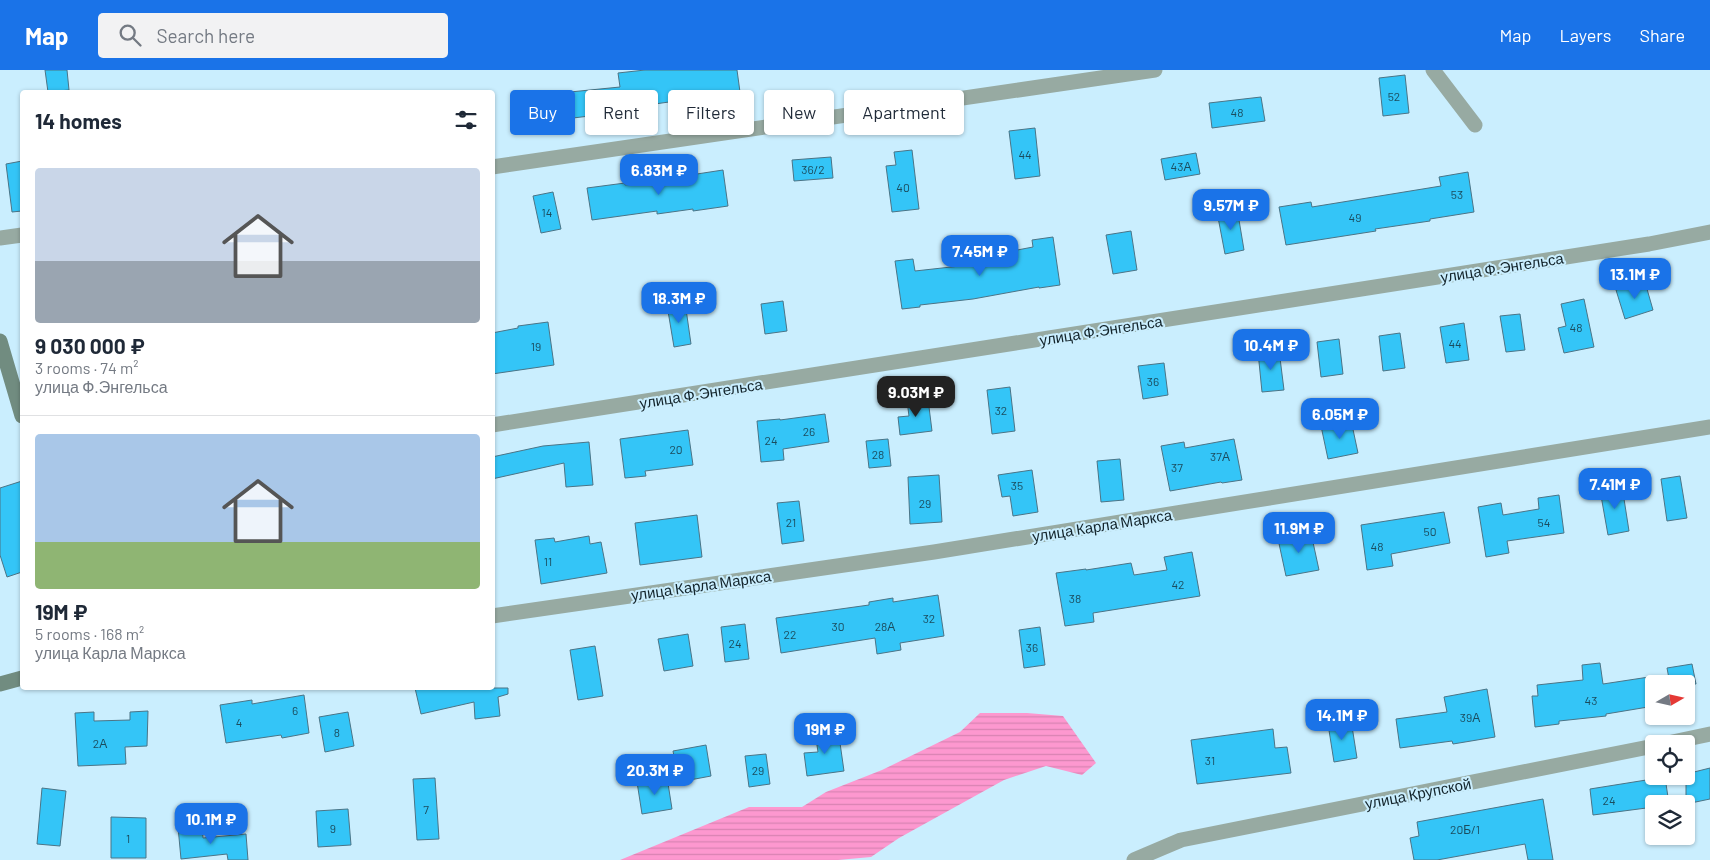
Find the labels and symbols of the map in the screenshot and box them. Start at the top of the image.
house number: 52 [1388,89,1400,103]
house number: 48 [1231,105,1243,119]
house number: 44 [1018,147,1032,161]
pin: 6.83M ₽ [613,154,705,196]
house number: 43А [1171,159,1191,173]
house number: 36/2 [801,162,825,176]
house number: 40 [896,180,910,194]
house number: 53 [1451,187,1463,201]
pin: 9.57M ₽ [1185,189,1277,231]
house number: 14 [542,205,552,219]
house number: 49 [1349,210,1361,224]
pin: 7.45M ₽ [934,234,1026,277]
street label: улица Ф.Энгельса [1439,248,1565,286]
pin: 13.1M ₽ [1589,258,1681,300]
pin: 18.3M ₽ [633,282,725,324]
street label: улица Ф.Энгельса [1038,311,1164,349]
house number: 48 [1570,320,1582,334]
pin: 10.4M ₽ [1225,328,1317,371]
house number: 44 [1448,336,1462,350]
house number: 19 [531,339,541,353]
street label: улица Ф.Энгельса [638,374,764,412]
house number: 36 [1147,374,1159,388]
pin: 9.03M ₽ [870,376,962,418]
pin: 6.05M ₽ [1294,398,1386,440]
house number: 32 [995,403,1007,417]
house number: 26 [803,424,815,438]
house number: 24 [764,433,778,447]
house number: 20 [669,442,683,456]
house number: 28 [872,447,884,461]
house number: 37А [1210,449,1230,463]
house number: 37 [1171,460,1183,474]
pin: 7.41M ₽ [1569,468,1661,510]
house number: 35 [1011,478,1023,492]
house number: 29 [919,496,931,510]
street label: улица Карла Маркса [1031,505,1174,545]
pin: 11.9M ₽ [1253,512,1345,554]
house number: 21 [786,515,796,529]
house number: 54 [1538,515,1550,529]
house number: 50 [1424,524,1436,538]
house number: 48 [1371,539,1383,553]
house number: 11 [544,554,552,568]
street label: улица Карла Маркса [630,566,773,604]
house number: 42 [1171,577,1185,591]
house number: 38 [1069,591,1081,605]
house number: 32 [923,611,935,625]
house number: 30 [832,619,844,633]
house number: 28А [875,619,895,633]
house number: 22 [784,627,796,641]
house number: 24 [728,636,742,650]
house number: 36 [1026,640,1038,654]
north arrow [1645,675,1695,725]
house number: 43 [1585,693,1597,707]
pin: 14.1M ₽ [1296,698,1388,741]
house number: 6 [292,703,298,717]
house number: 39А [1460,710,1480,724]
pin: 19M ₽ [790,712,860,755]
house number: 4 [236,715,242,729]
house number: 8 [334,725,340,739]
house number: 2А [93,736,107,750]
house number: 31 [1205,753,1215,767]
pin: 20.3M ₽ [609,754,701,796]
house number: 29 [752,763,764,777]
street label: улица Крупской [1363,774,1473,812]
house number: 24 [1602,793,1616,807]
pin: 10.1M ₽ [165,802,257,845]
house number: 7 [423,802,429,816]
house number: 9 [330,821,336,835]
house number: 20Б/1 [1450,822,1480,836]
house number: 1 [126,831,130,845]

